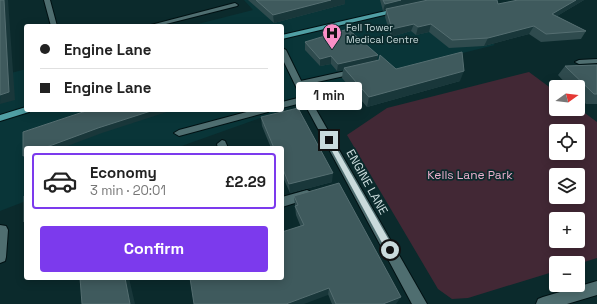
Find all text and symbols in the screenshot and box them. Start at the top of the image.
place label: Fell Tower Medical Centre [346,21,419,46]
hospital icon: Fell Tower Medical Centre [321,22,343,50]
text: Engine Lane [64,40,152,59]
text: Engine Lane [64,78,152,97]
north arrow [549,80,585,116]
map controls [549,80,585,292]
callout: 1 min [296,82,362,110]
text: 1 min [313,87,345,104]
button: locate [549,124,585,160]
route end [320,131,338,149]
street label: ENGINE LANE [342,147,392,218]
icon: car [42,163,78,199]
text: Economy [90,163,157,182]
park label: Kells Lane Park [427,167,513,183]
button: layers [549,168,585,204]
text: £2.29 [225,172,266,191]
text: 3 min · 20:01 [90,182,166,199]
button: + [549,212,585,248]
button: Confirm [40,226,268,272]
route start [381,241,399,259]
button: − [549,256,585,292]

